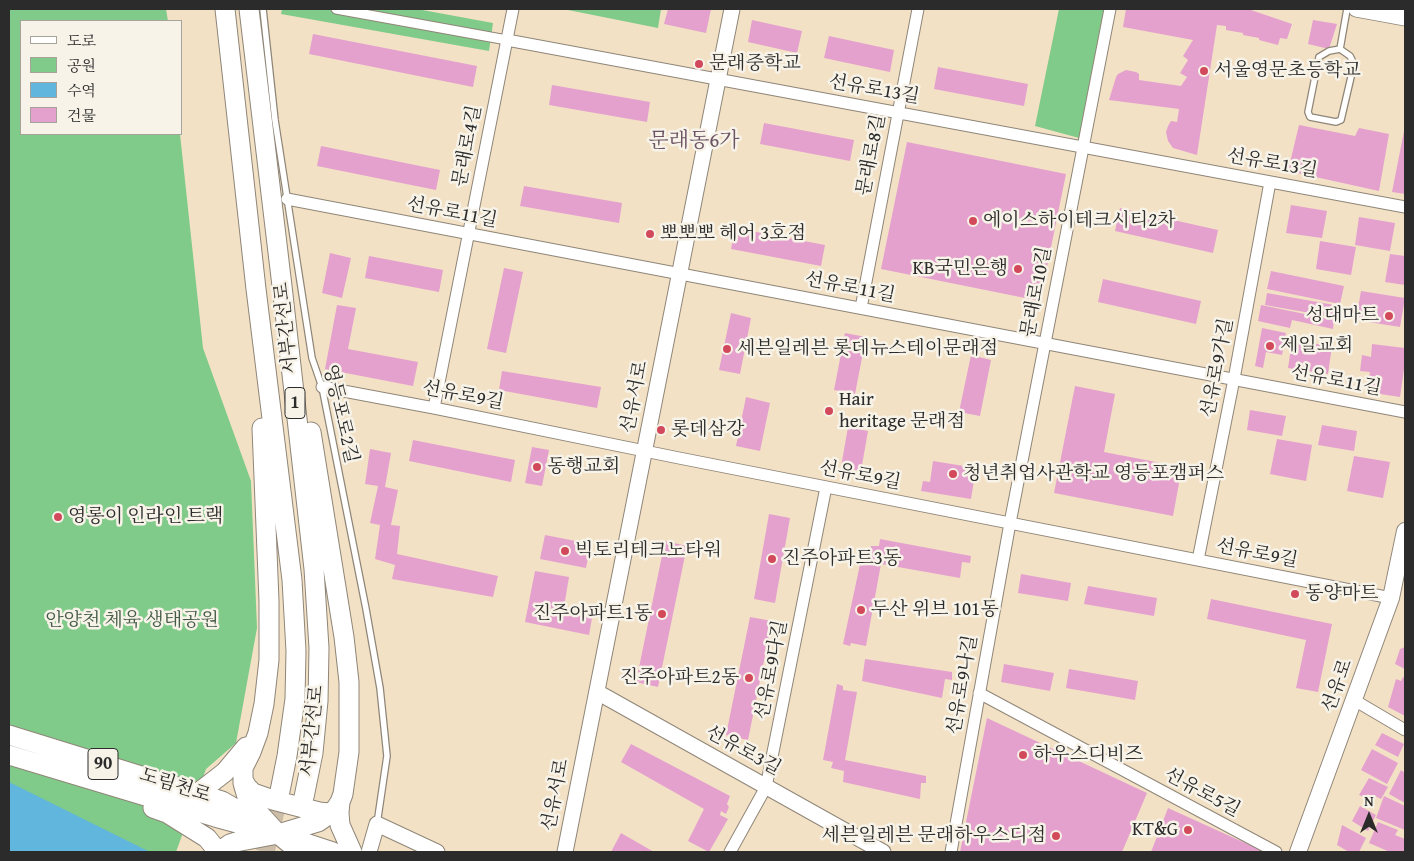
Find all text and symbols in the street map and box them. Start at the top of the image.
legend [20,20,182,135]
text: 도로 [67,30,96,51]
place label: 문래중학교 [709,53,801,75]
text: 공원 [67,55,96,76]
marker: 문래중학교 [693,58,705,70]
place label: 서울영문초등학교 [1214,60,1361,82]
marker: 서울영문초등학교 [1198,65,1210,77]
street label: 선유로13길 [827,71,921,109]
text: 수역 [67,80,96,101]
street label: 문래로4길 [449,103,487,189]
text: 건물 [67,105,96,126]
street label: 문래로8길 [853,112,891,198]
district label: 문래동6가 [648,129,740,155]
street label: 선유로13길 [1225,145,1319,183]
street label: 선유로11길 [405,193,499,233]
place label: 에이스하이테크시티2차 [983,210,1176,232]
marker: 에이스하이테크시티2차 [967,215,979,227]
place label: 뽀뽀뽀 헤어 3호점 [660,223,806,245]
marker: 뽀뽀뽀 헤어 3호점 [644,228,656,240]
street label: 문래로10길 [1017,245,1057,339]
place label: KB국민은행 [913,258,1008,280]
marker: KB국민은행 [1012,263,1024,275]
street label: 선유로11길 [803,268,897,308]
street label: 서부간선로 [271,281,303,375]
place label: 성대마트 [1306,305,1379,327]
marker: 성대마트 [1383,310,1395,322]
street label: 선유로9가길 [1197,316,1239,420]
place label: 제일교회 [1280,335,1353,357]
place label: 세븐일레븐 롯데뉴스테이문래점 [737,338,998,360]
marker: 제일교회 [1264,340,1276,352]
marker: 세븐일레븐 롯데뉴스테이문래점 [721,343,733,355]
street label: 선유서로 [617,359,653,435]
street label: 선유로11길 [1289,361,1383,401]
street label: 영등포로2길 [318,362,362,466]
street label: 선유로9길 [420,377,506,415]
road number: 1 [285,388,305,418]
place label: Hair heritage 문래점 [839,389,965,433]
marker: Hair heritage 문래점 [823,405,835,417]
place label: 롯데삼강 [671,419,744,441]
marker: 롯데삼강 [655,424,667,436]
place label: 동행교회 [547,456,620,478]
street label: 선유로9길 [817,457,903,495]
marker: 동행교회 [531,461,543,473]
place label: 청년취업사관학교 영등포캠퍼스 [963,463,1224,485]
marker: 청년취업사관학교 영등포캠퍼스 [947,468,959,480]
place label: 영롱이 인라인 트랙 [68,506,223,528]
marker: 영롱이 인라인 트랙 [52,511,64,523]
street label: 선유로9길 [1214,535,1300,573]
place label: 빅토리테크노타워 [575,540,722,562]
marker: 빅토리테크노타워 [559,545,571,557]
place label: 진주아파트3동 [782,548,901,570]
marker: 진주아파트3동 [766,553,778,565]
place label: 동양마트 [1305,583,1378,605]
marker: 동양마트 [1289,588,1301,600]
place label: 두산 위브 101동 [871,599,999,621]
place label: 진주아파트1동 [533,603,652,625]
marker: 두산 위브 101동 [855,604,867,616]
marker: 진주아파트1동 [656,608,668,620]
park label: 안양천 체육 생태공원 [45,610,219,632]
street label: 선유로9다길 [751,618,793,722]
street label: 선유로9나길 [943,633,983,737]
street label: 선유로 [1318,656,1358,716]
place label: 진주아파트2동 [620,667,739,689]
marker: 진주아파트2동 [743,672,755,684]
street label: 서부간선로 [297,684,329,778]
street label: 선유로3길 [701,721,785,781]
place label: 하우스디비즈 [1033,744,1143,766]
road number: 90 [88,749,118,780]
marker: 하우스디비즈 [1017,749,1029,761]
street label: 선유서로 [538,757,574,833]
street label: 도림천로 [137,764,213,808]
street label: 선유로5길 [1160,764,1244,822]
north arrow [1344,791,1394,841]
text: N [1364,791,1374,811]
place label: KT&G [1132,819,1178,841]
marker: KT&G [1182,824,1194,836]
place label: 세븐일레븐 문래하우스디점 [822,825,1046,847]
marker: 세븐일레븐 문래하우스디점 [1050,830,1062,842]

